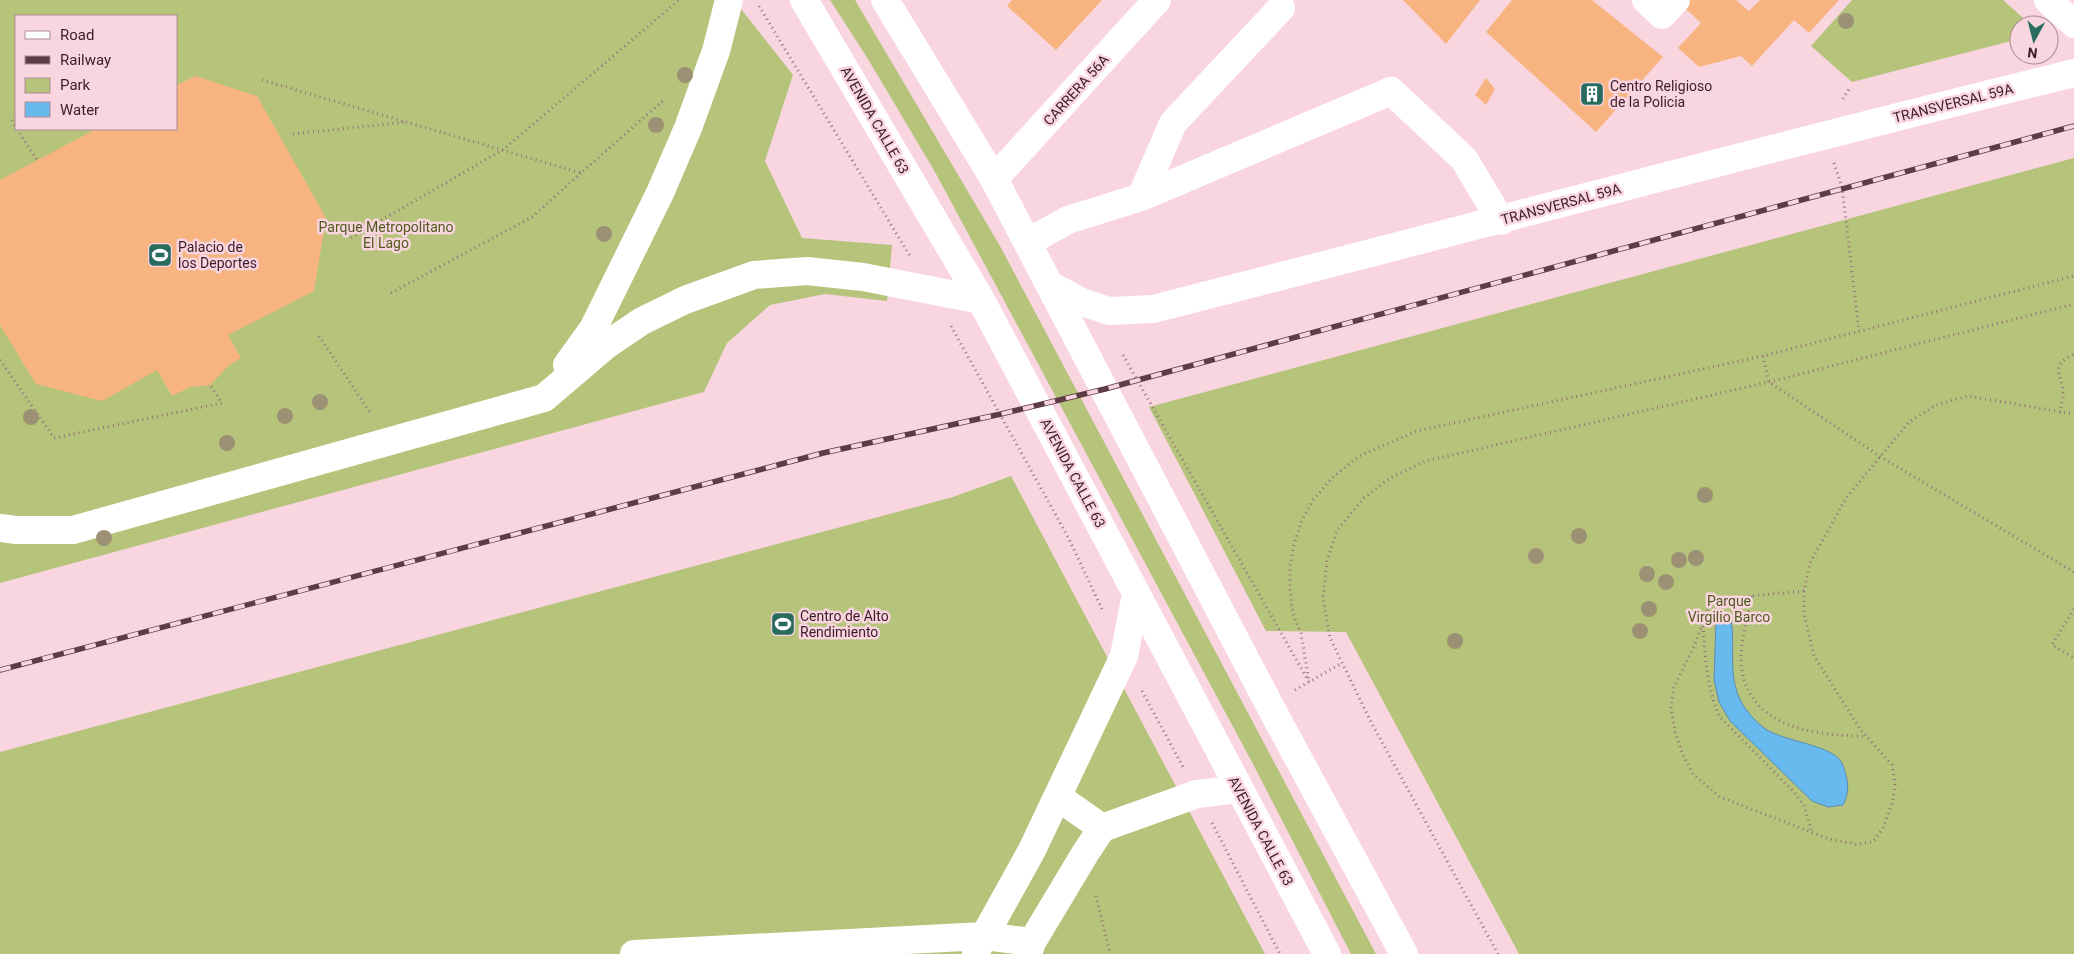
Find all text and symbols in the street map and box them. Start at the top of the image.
legend [15,15,178,130]
north arrow [2009,15,2059,65]
text: Road [60,26,94,44]
text: N [2027,44,2038,61]
text: Railway [60,51,111,69]
street label: CARRERA 56A [1040,51,1112,129]
street label: AVENIDA CALLE 63 [838,63,912,177]
text: Park [60,76,91,94]
place label: Centro Religioso de la Policia [1610,78,1712,110]
street label: TRANSVERSAL 59A [1891,80,2015,126]
building icon: Centro Religioso de la Policia [1579,81,1605,107]
text: Water [60,101,99,119]
street label: TRANSVERSAL 59A [1499,180,1623,228]
park label: Parque Metropolitano El Lago [319,219,453,251]
place label: Palacio de los Deportes [178,239,257,271]
sports icon: Palacio de los Deportes [147,242,173,268]
street label: AVENIDA CALLE 63 [1037,416,1109,530]
park label: Parque Virgilio Barco [1688,593,1770,625]
place label: Centro de Alto Rendimiento [800,608,889,640]
sports icon: Centro de Alto Rendimiento [770,611,796,637]
street label: AVENIDA CALLE 63 [1225,774,1297,888]

